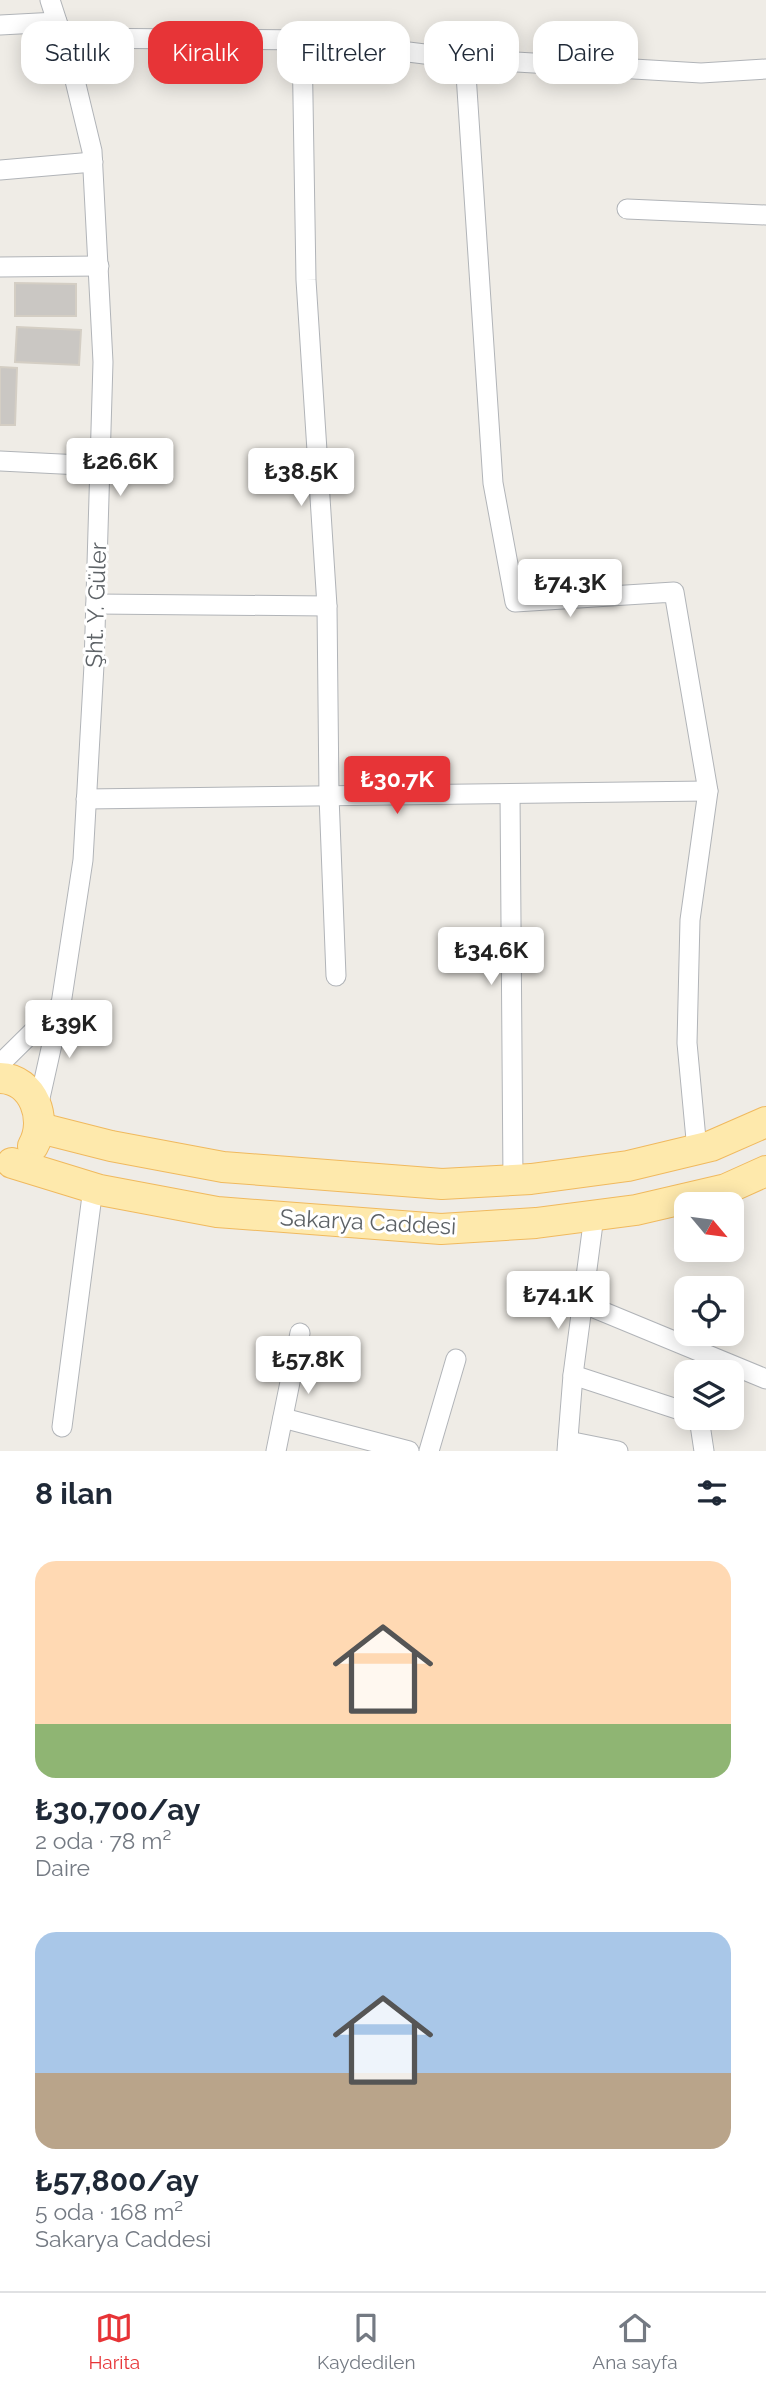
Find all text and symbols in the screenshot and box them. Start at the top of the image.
chip: Satılık [21,21,134,84]
chip: Kiralık [148,21,263,84]
chip: Filtreler [277,21,410,84]
chip: Yeni [424,21,519,84]
chip: Daire [533,21,638,84]
pin: ₺26.6K [63,438,177,498]
text: ₺26.6K [82,447,158,474]
pin: ₺38.5K [244,448,358,508]
text: ₺38.5K [264,457,338,484]
street label: Şht. Y. Güler [80,542,111,668]
pin: ₺74.3K [513,560,627,619]
text: ₺74.3K [534,568,606,595]
pin: ₺30.7K [340,756,454,816]
text: ₺30.7K [360,765,434,792]
pin: ₺34.6K [434,928,548,987]
text: ₺34.6K [454,936,528,963]
pin: ₺39K [28,1000,110,1060]
text: ₺39K [41,1009,97,1036]
north arrow [674,1192,744,1262]
map controls [674,1192,744,1430]
street label: Sakarya Caddesi [279,1203,457,1240]
pin: ₺74.1K [501,1272,615,1331]
button: locate [674,1276,744,1346]
text: ₺74.1K [523,1280,593,1307]
pin: ₺57.8K [251,1336,365,1396]
text: ₺57.8K [272,1345,344,1372]
button: layers [674,1360,744,1430]
icon: filters [693,1474,731,1512]
text: 8 ilan [35,1476,113,1511]
icon: home [320,1606,446,1732]
text: ₺30,700/ay [35,1792,200,1827]
text: 2 oda · 78 m² [35,1827,171,1854]
text: Daire [35,1854,90,1881]
icon: home [320,1977,446,2103]
text: ₺57,800/ay [35,2163,199,2198]
text: 5 oda · 168 m² [35,2198,183,2225]
text: Sakarya Caddesi [35,2225,211,2252]
tab: Harita [88,2309,140,2373]
tab: Kaydedilen [317,2309,416,2373]
tab: Ana sayfa [592,2309,678,2373]

